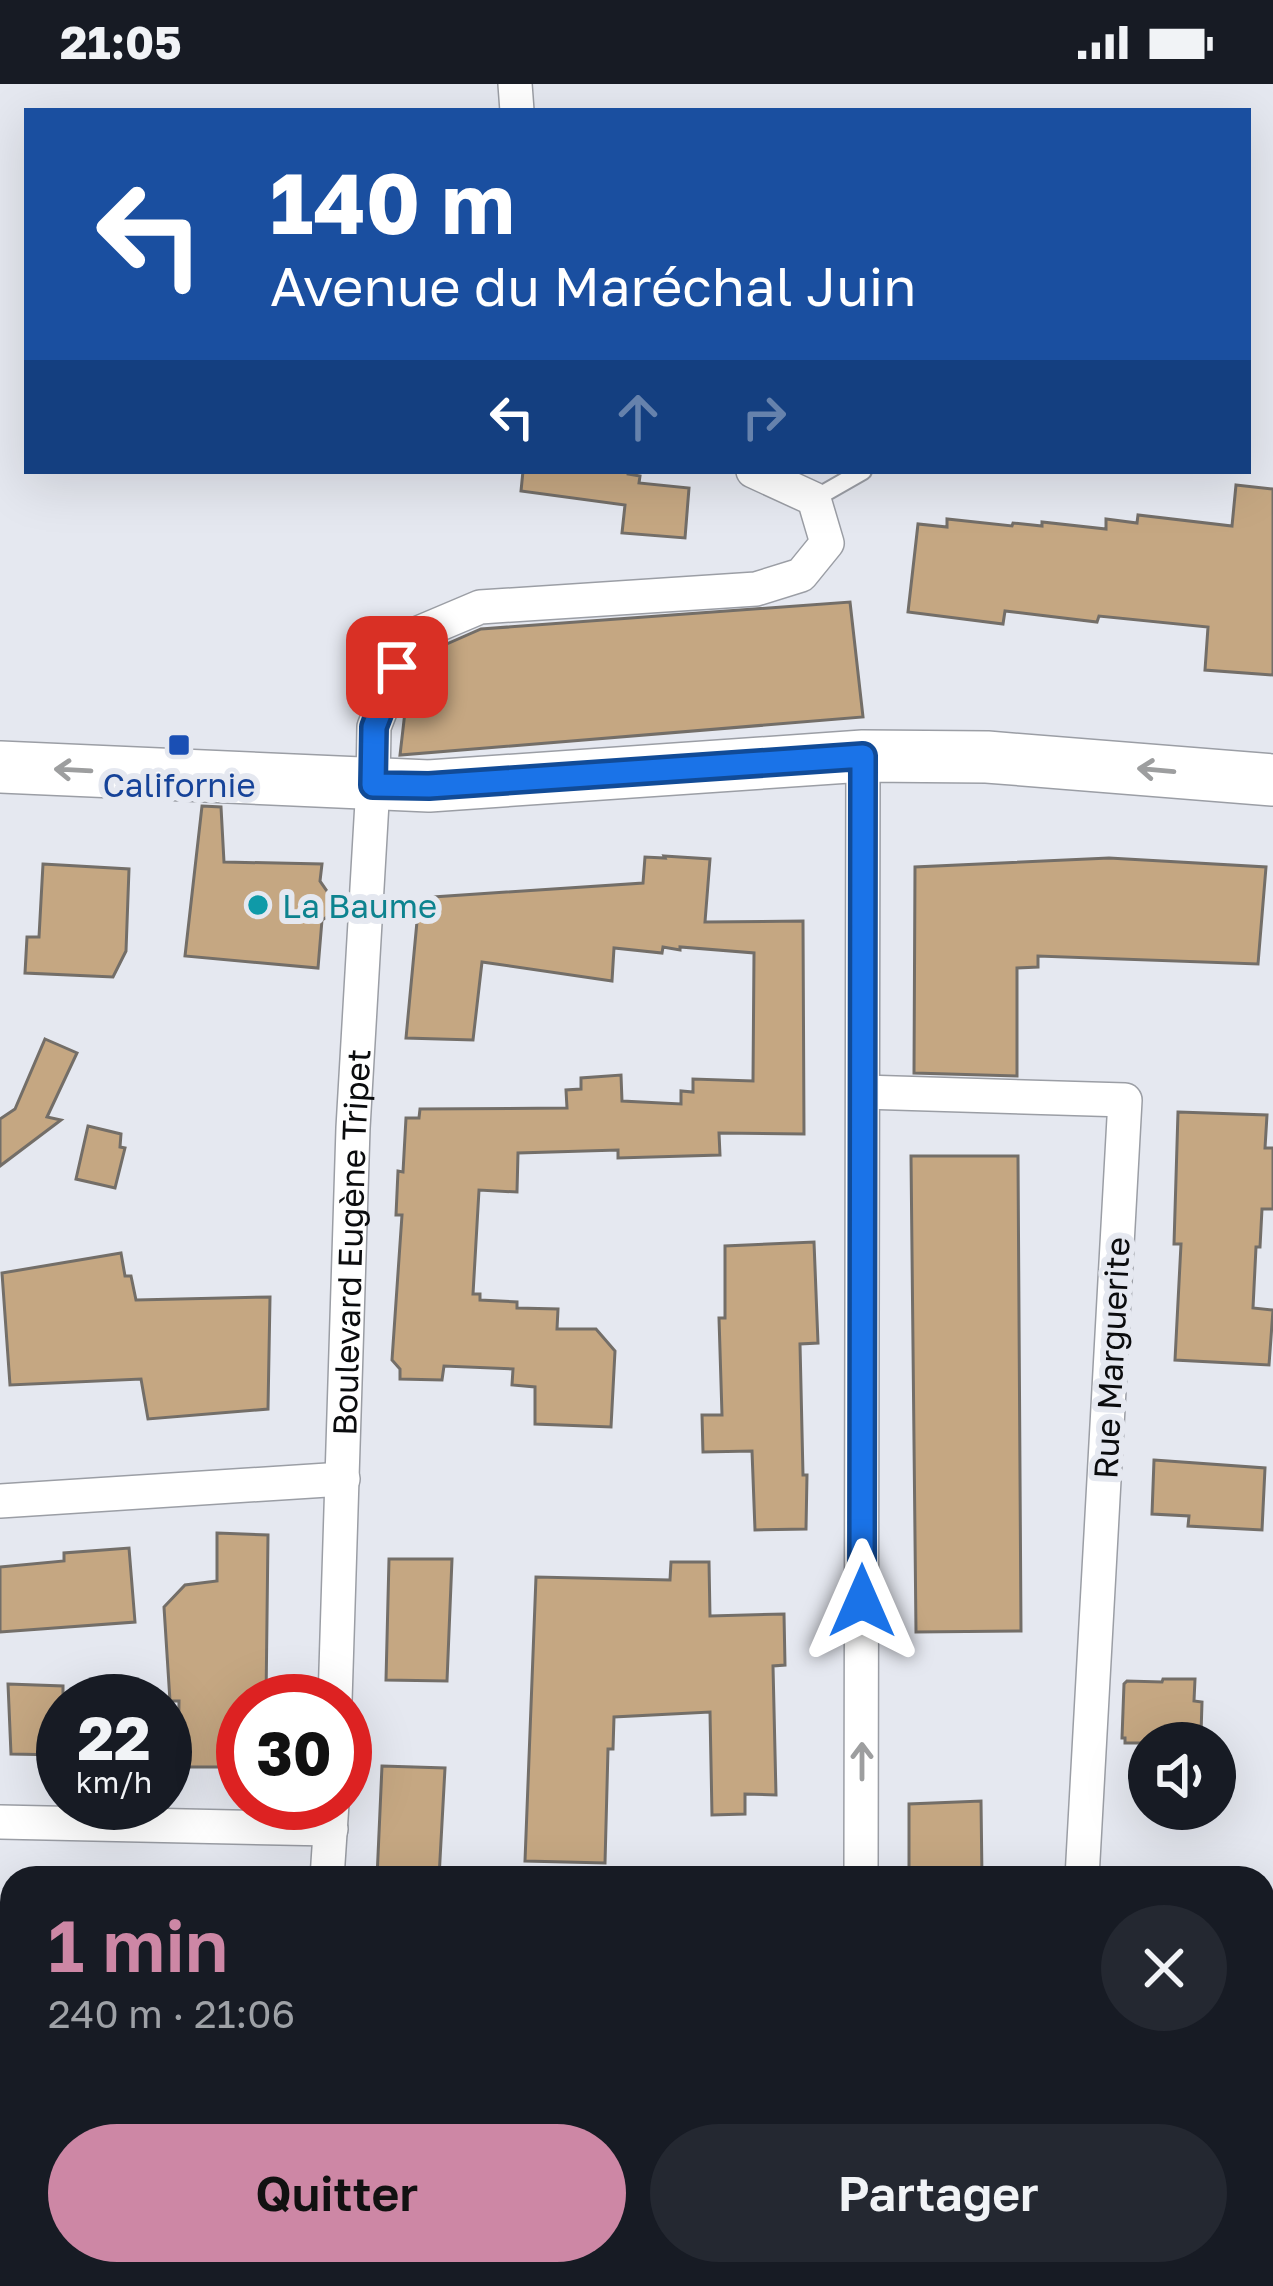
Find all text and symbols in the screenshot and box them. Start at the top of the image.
text: 21:05 [60,15,182,69]
text: 140 m [270,152,515,252]
icon: left [72,156,228,312]
text: Avenue du Maréchal Juin [270,253,917,318]
icon: left [479,384,545,450]
icon: ahead [605,384,671,450]
icon: right [731,384,797,450]
pin [346,616,448,718]
icon: arrive [364,634,430,700]
marker: Californie [166,732,192,758]
one-way arrow [54,758,93,781]
one-way arrow [1137,759,1176,782]
place label: Californie [102,765,256,804]
place label: La Baume [282,886,437,925]
marker: La Baume [245,892,271,918]
street label: Boulevard Eugène Tripet [324,1048,377,1436]
street label: Rue Marguerite [1085,1236,1137,1480]
position arrow [799,1538,925,1664]
speed limit sign: 30 [216,1674,372,1830]
text: 22 [77,1701,151,1773]
map controls [1128,1722,1236,1830]
button: sound [1128,1722,1236,1830]
one-way arrow [851,1742,873,1781]
text: km/h [76,1764,152,1800]
text: 1 min [48,1901,228,1988]
button: close [1101,1905,1227,2031]
text: 240 m · 21:06 [48,1990,295,2037]
button: Quitter [48,2124,626,2262]
button: Partager [650,2124,1227,2262]

